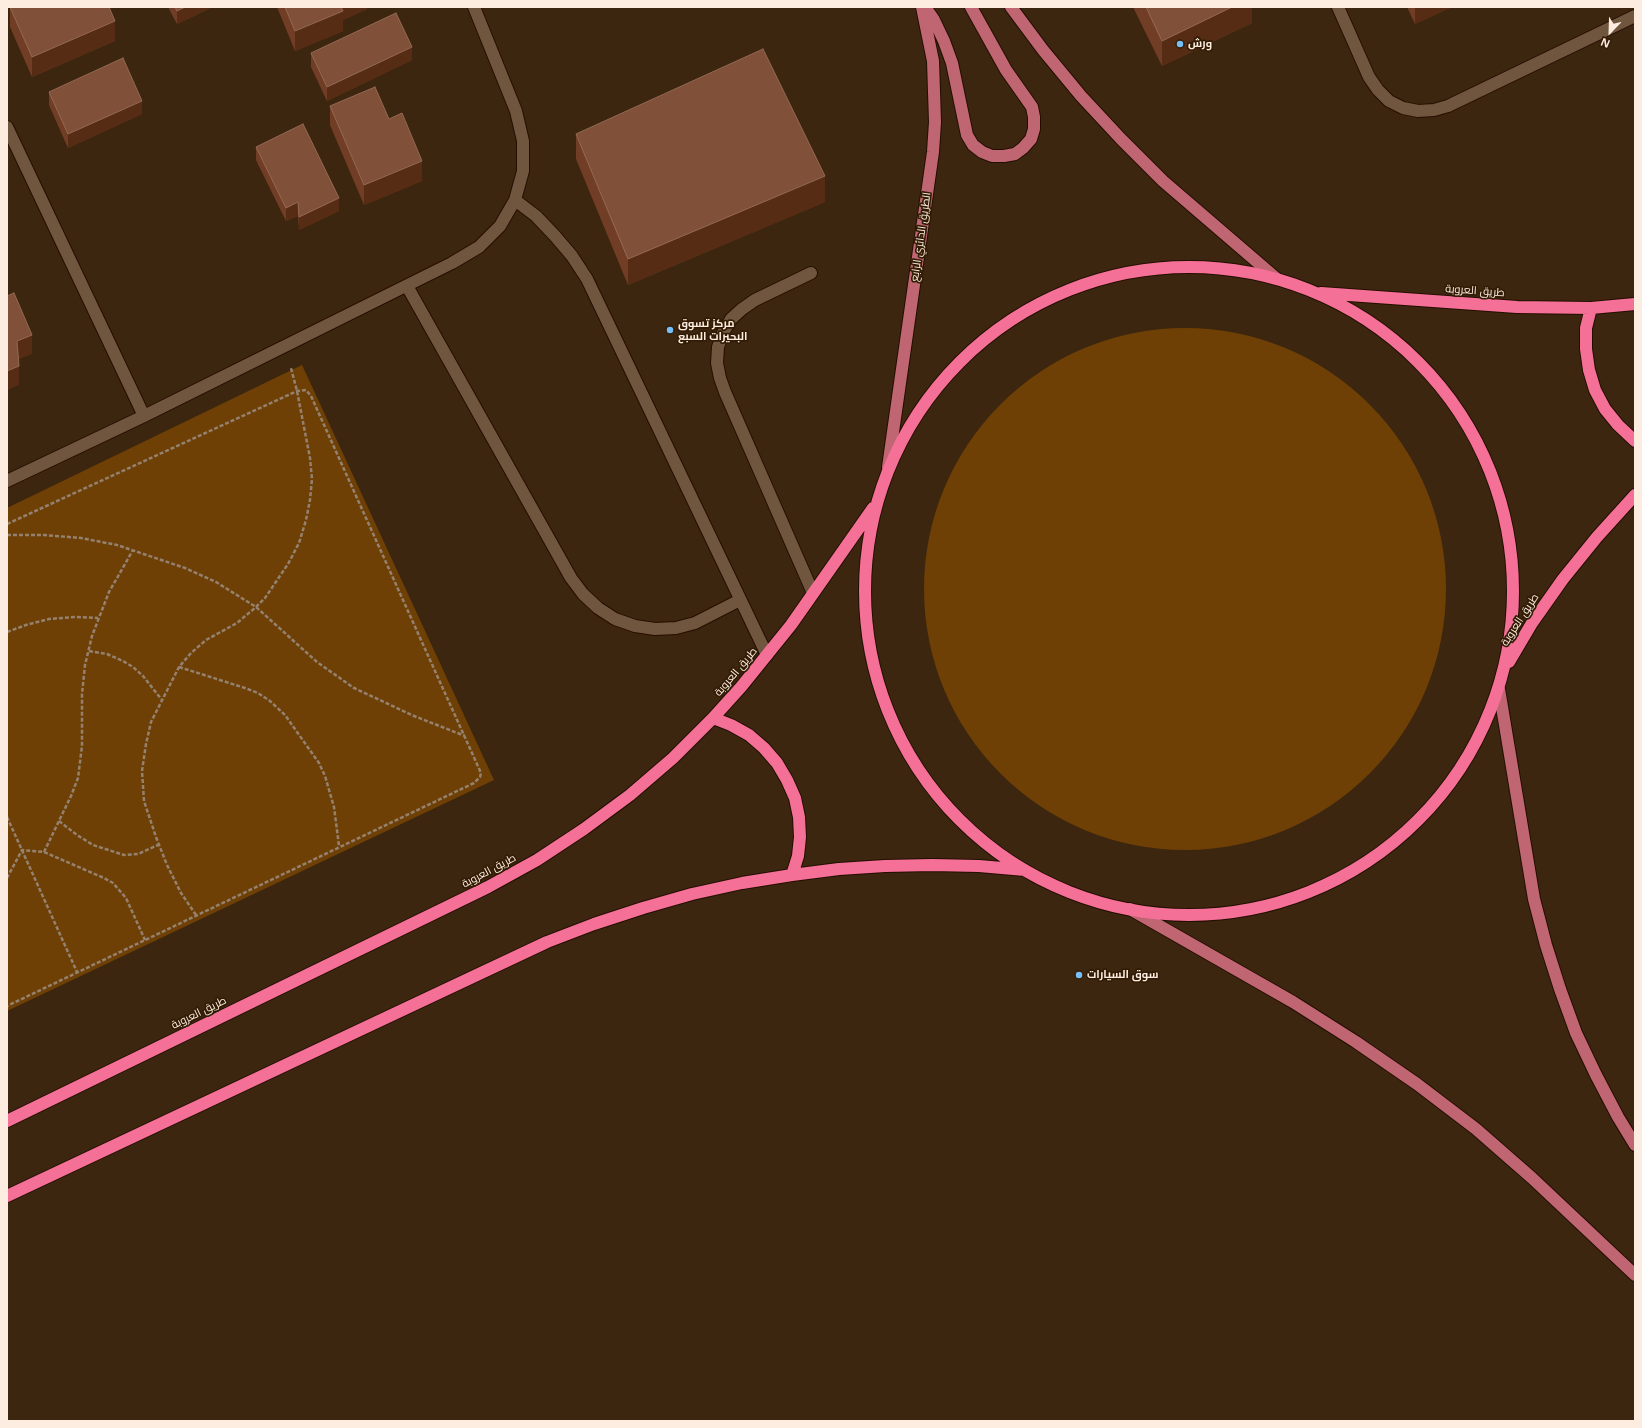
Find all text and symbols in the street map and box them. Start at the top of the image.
north arrow [1590,12,1630,52]
text: N [1598,35,1612,52]
place label: ورش [1188,37,1212,51]
marker: ورش [1175,39,1185,49]
street label: الطريق الدائري الرابع [908,192,934,282]
street label: طريق العروبة [1445,282,1505,300]
place label: مركز تسوق البحيرات السبع [678,317,747,343]
marker: مركز تسوق البحيرات السبع [665,325,675,335]
street label: طريق العروبة [1498,591,1542,649]
street label: طريق العروبة [712,645,760,699]
street label: طريق العروبة [460,851,518,891]
place label: سوق السيارات [1087,968,1159,982]
marker: سوق السيارات [1074,970,1084,980]
street label: طريق العروبة [169,994,229,1032]

